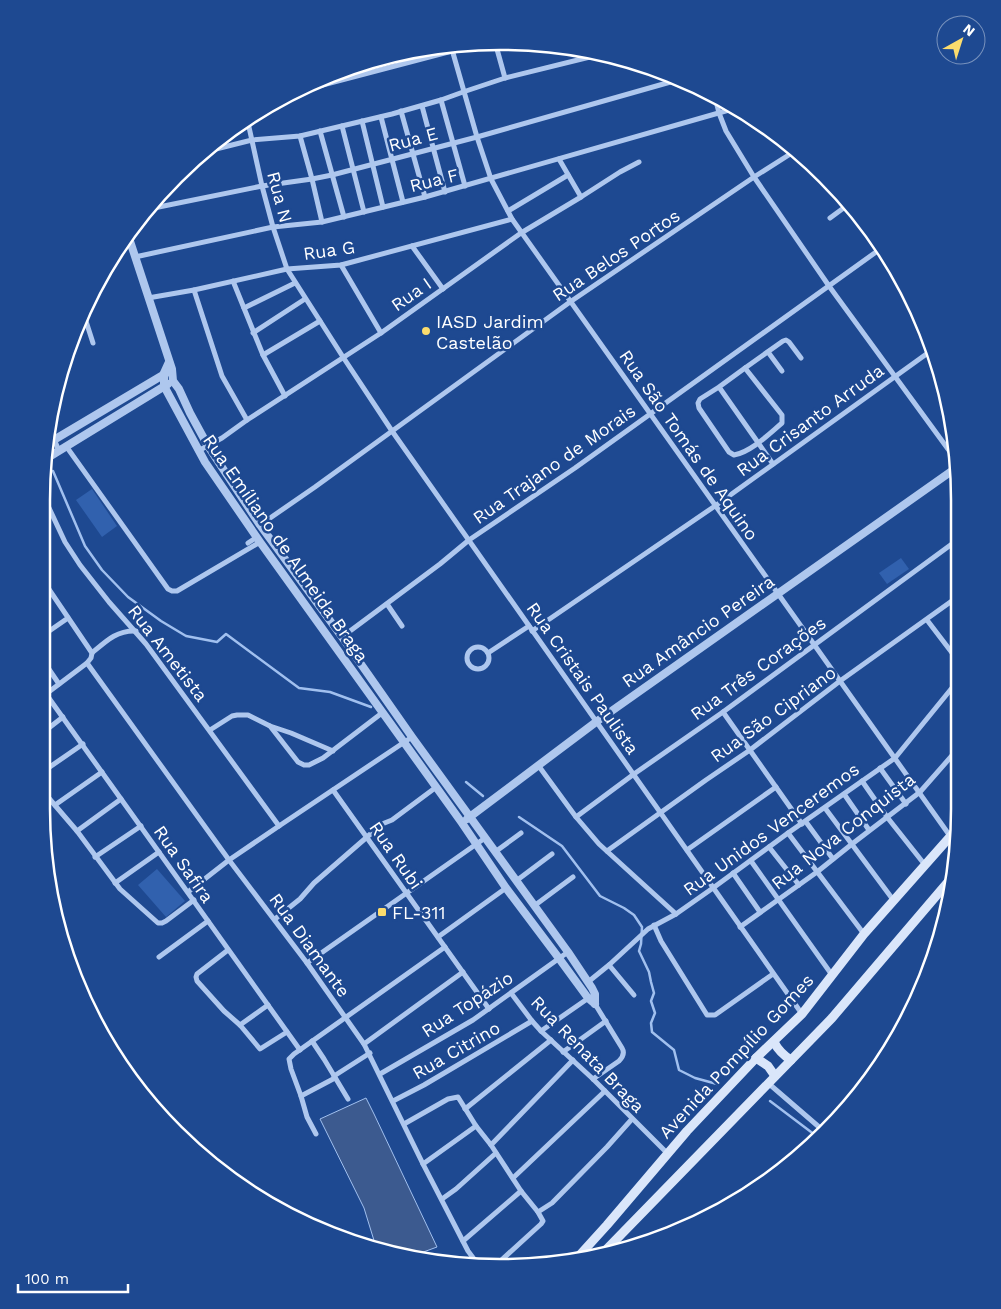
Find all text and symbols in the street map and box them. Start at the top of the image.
north arrow [936,15,986,65]
text: N [960,20,978,39]
street label: Rua E [386,122,440,156]
street label: Rua F [407,164,461,196]
street label: Rua N [263,169,297,225]
street label: Rua Belos Portos [548,205,684,305]
street label: Rua G [302,236,356,264]
street label: Rua I [387,273,435,315]
place label: IASD Jardim Castelão [436,311,544,353]
marker: IASD Jardim Castelão [420,325,432,337]
street label: Rua São Tomás de Aquino [615,346,763,544]
street label: Rua Crisanto Arruda [732,360,888,480]
street label: Rua Trajano de Morais [469,400,639,528]
street label: Rua Emíliano de Almeida Braga [199,430,373,666]
street label: Rua Amâncio Pereira [618,571,778,691]
street label: Rua Cristais Paulista [523,598,643,758]
street label: Rua Ametista [124,601,212,705]
street label: Rua Três Corações [686,612,830,724]
street label: Rua São Cipriano [706,661,840,767]
street label: Rua Unidos Venceremos [679,758,863,900]
street label: Rua Nova Conquista [767,768,919,894]
street label: Rua Rubi [365,817,427,893]
street label: Rua Safira [150,821,218,907]
street label: Rua Diamante [265,889,355,1001]
place label: FL-311 [392,902,446,923]
marker: FL-311 [376,906,388,918]
street label: Rua Topázio [417,967,517,1041]
street label: Avenida Pompílio Gomes [654,969,818,1143]
street label: Rua Renata Braga [527,991,649,1117]
street label: Rua Citrino [409,1017,503,1083]
scale bar [18,1262,128,1294]
text: 100 m [25,1270,69,1288]

